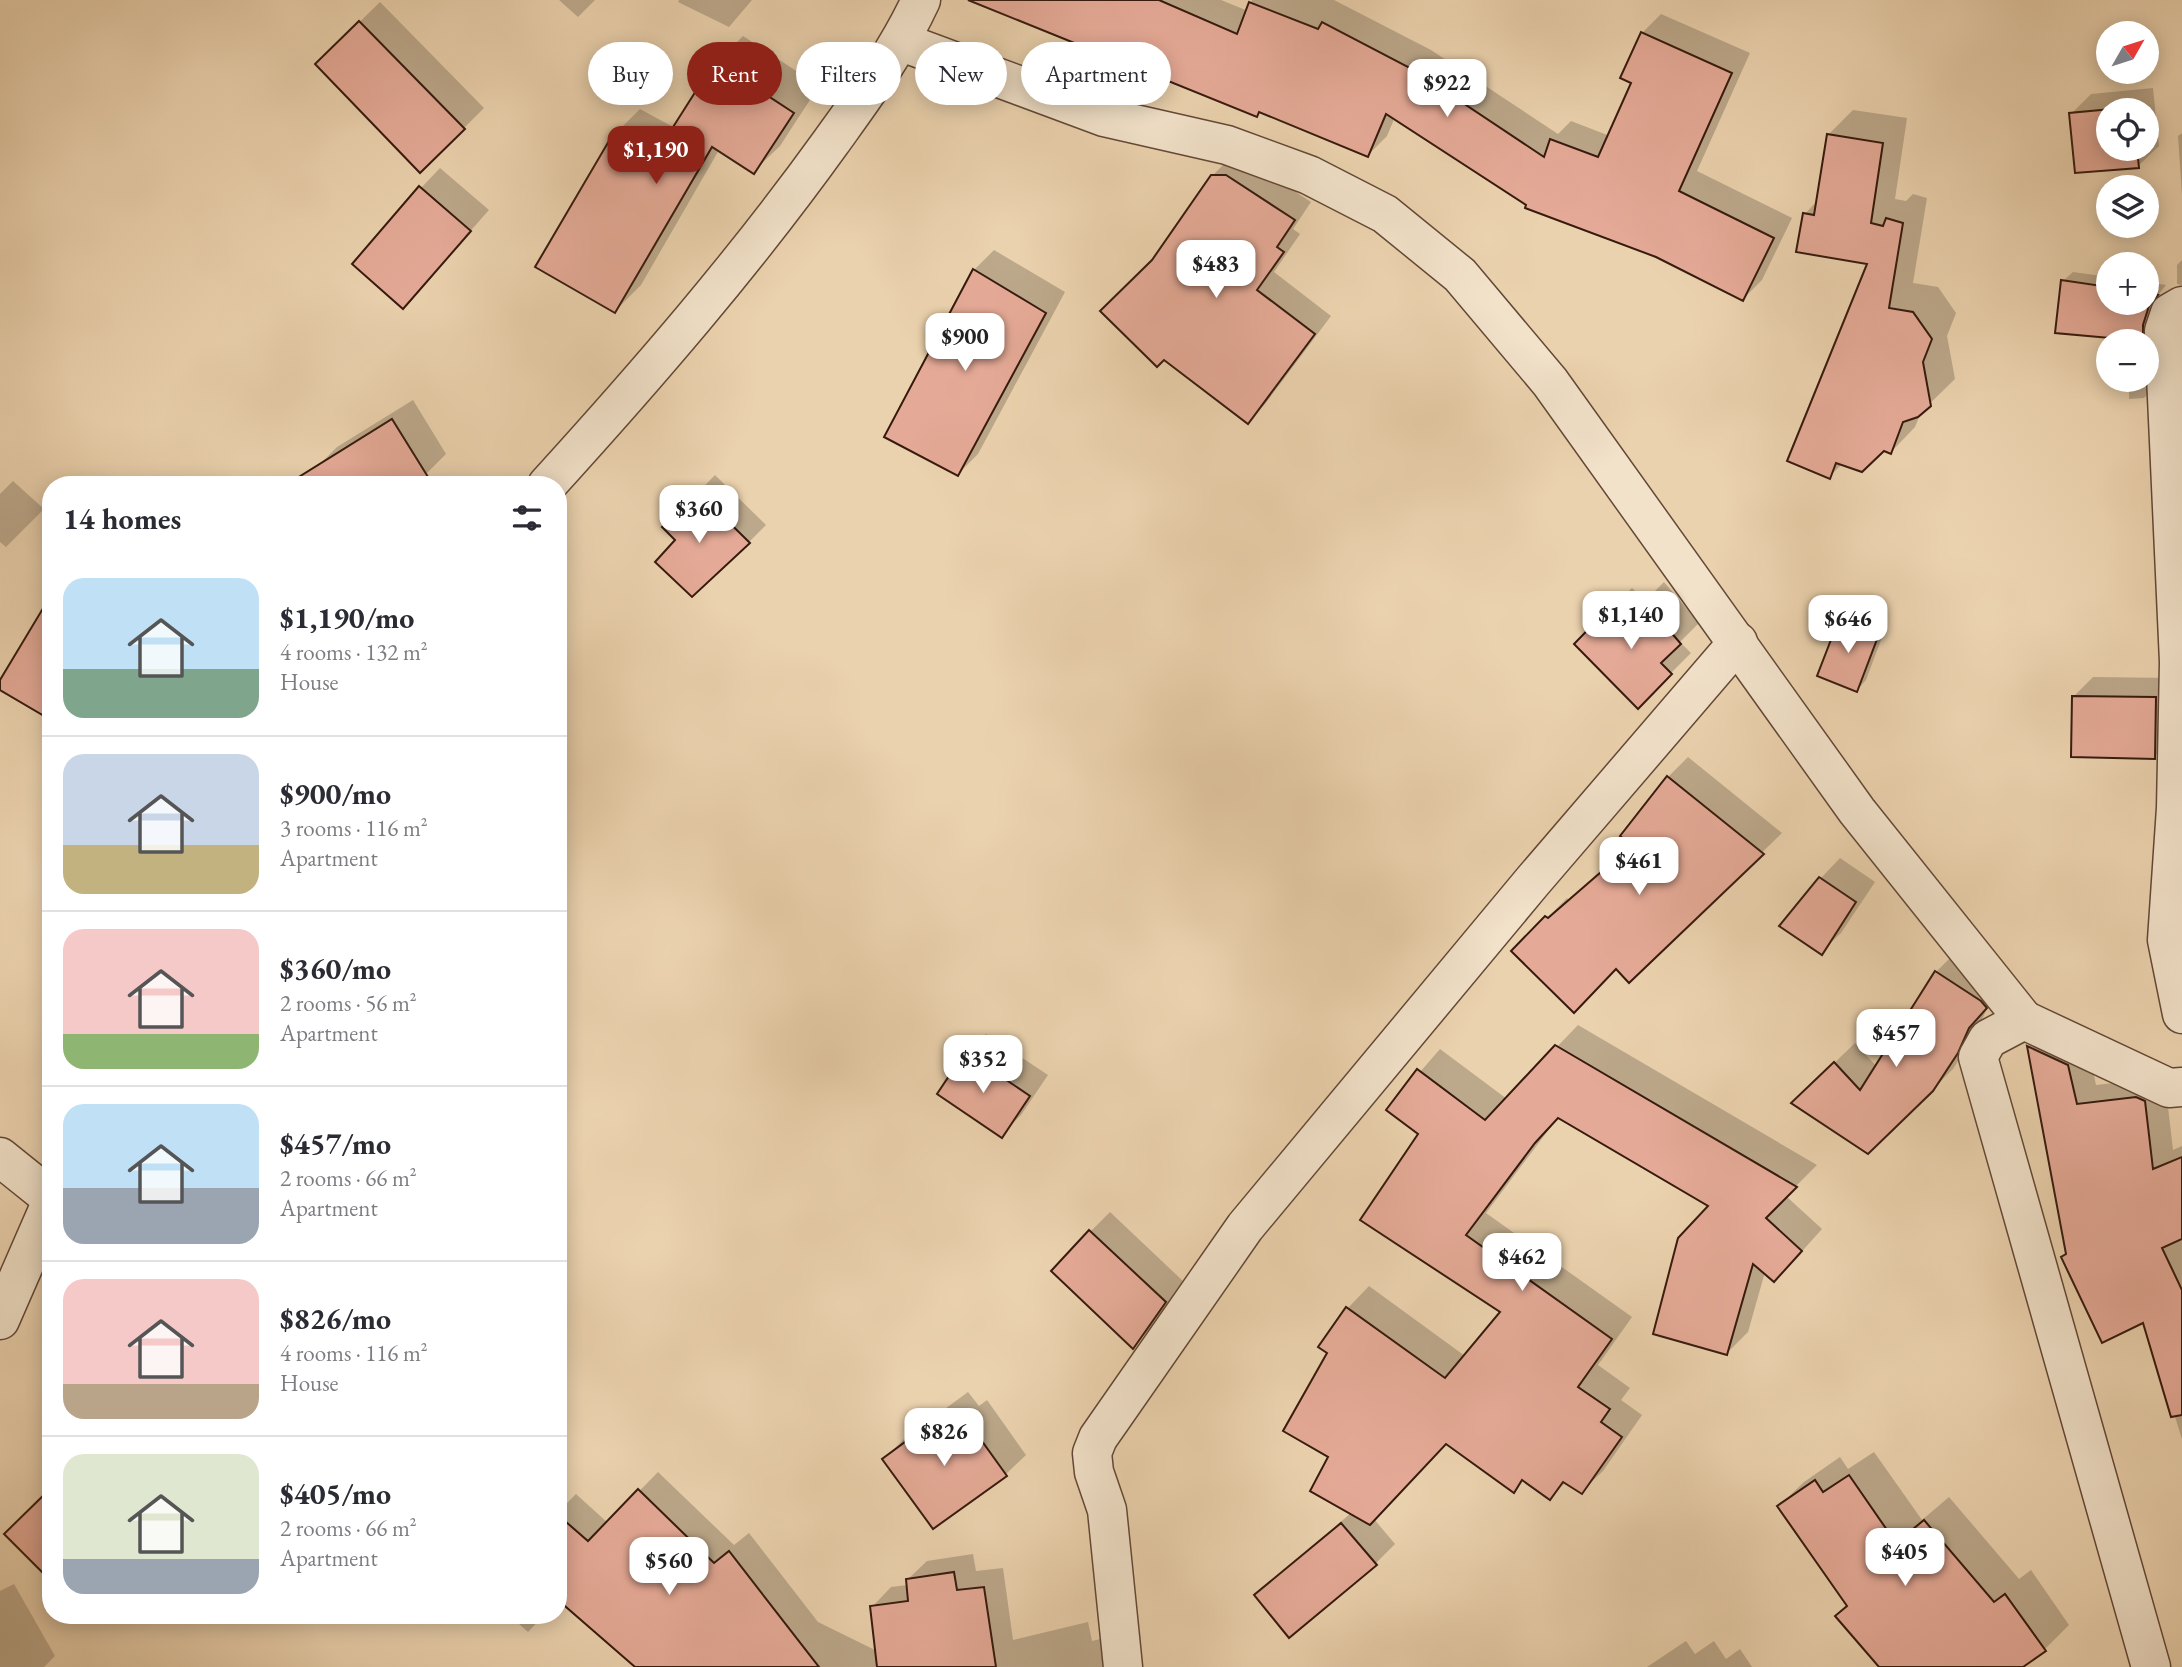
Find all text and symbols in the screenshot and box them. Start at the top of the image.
north arrow [2096,21,2160,84]
map controls [2096,21,2159,392]
chip: Buy [588,42,673,105]
chip: Rent [687,42,782,105]
chip: Filters [796,42,901,105]
chip: New [915,42,1007,105]
chip: Apartment [1021,42,1171,105]
pin: $922 [1406,60,1488,119]
text: $922 [1423,67,1471,97]
button: locate [2096,98,2159,161]
pin: $1,190 [599,127,713,186]
text: $1,190 [624,134,688,164]
button: layers [2096,175,2159,238]
pin: $483 [1175,240,1257,300]
text: $483 [1192,248,1240,278]
button: + [2096,252,2159,315]
pin: $900 [924,314,1006,373]
text: $900 [941,321,989,351]
button: − [2096,329,2159,392]
pin: $360 [658,486,740,545]
text: $360 [675,493,723,523]
text: 14 homes [63,499,181,538]
icon: filters [508,499,546,537]
pin: $1,140 [1574,592,1688,651]
pin: $646 [1807,596,1889,655]
text: $1,190/mo [280,598,414,637]
text: $1,140 [1599,599,1663,629]
text: $646 [1824,603,1872,633]
icon: home [119,606,203,690]
text: 4 rooms · 132 m² [280,637,428,667]
text: House [280,667,339,697]
text: $900/mo [280,774,391,813]
icon: home [119,782,203,866]
text: 3 rooms · 116 m² [280,813,428,843]
pin: $461 [1598,838,1680,897]
text: Apartment [280,843,378,873]
text: $461 [1615,845,1663,875]
text: $360/mo [280,949,391,988]
icon: home [119,957,203,1041]
text: 2 rooms · 56 m² [280,988,417,1018]
pin: $457 [1855,1010,1937,1069]
text: $457 [1872,1017,1920,1047]
text: Apartment [280,1018,378,1048]
pin: $352 [942,1036,1024,1095]
text: $352 [959,1043,1007,1073]
text: $457/mo [280,1124,391,1163]
icon: home [119,1132,203,1216]
text: 2 rooms · 66 m² [280,1163,417,1193]
text: Apartment [280,1193,378,1223]
pin: $462 [1481,1234,1563,1293]
text: $462 [1498,1241,1546,1271]
text: $826/mo [280,1299,391,1338]
icon: home [119,1307,203,1391]
text: 4 rooms · 116 m² [280,1338,428,1368]
text: House [280,1368,339,1398]
pin: $826 [903,1408,985,1468]
text: $826 [920,1416,968,1446]
text: $405/mo [280,1474,391,1513]
icon: home [119,1482,203,1566]
text: 2 rooms · 66 m² [280,1513,417,1543]
pin: $405 [1864,1528,1946,1588]
text: $405 [1881,1536,1929,1566]
pin: $560 [628,1538,710,1597]
text: Apartment [280,1543,378,1573]
text: $560 [645,1545,693,1575]

